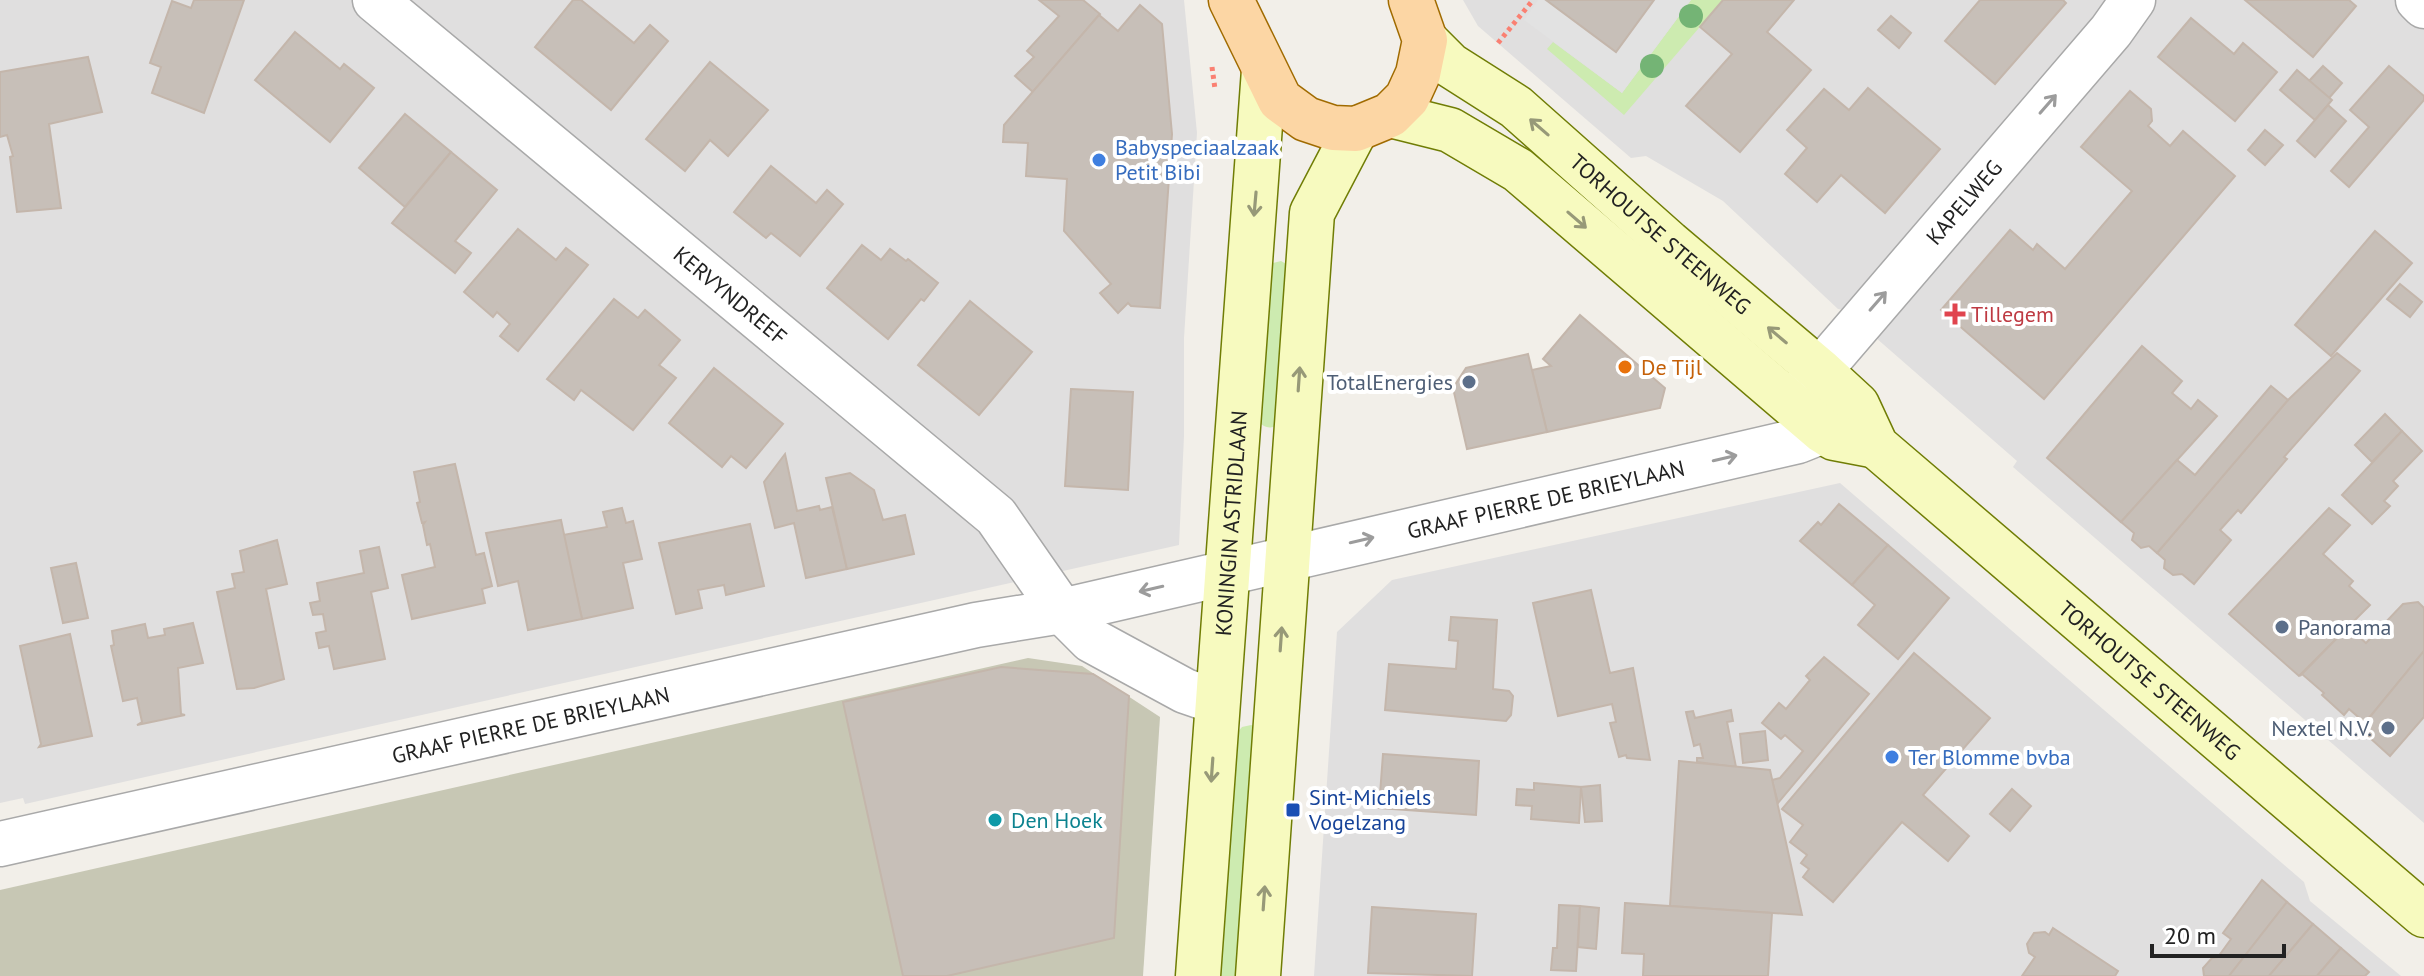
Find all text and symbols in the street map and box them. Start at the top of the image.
one-way arrow [2038,95,2056,115]
one-way arrow [1530,119,1550,137]
place label: Babyspeciaalzaak Petit Bibi [1115,133,1279,186]
street label: TORHOUTSE STEENWEG [1564,148,1757,320]
marker: Babyspeciaalzaak Petit Bibi [1090,151,1108,169]
street label: KAPELWEG [1920,154,2008,250]
one-way arrow [1247,190,1262,217]
one-way arrow [1566,211,1586,229]
street label: KERVYNDREEF [668,240,793,351]
one-way arrow [1868,292,1886,312]
place label: Tillegem [1971,300,2054,328]
marker: Tillegem [1946,305,1964,323]
one-way arrow [1768,326,1788,344]
place label: De Tijl [1641,353,1703,381]
marker: De Tijl [1616,358,1634,376]
one-way arrow [1292,366,1307,393]
place label: TotalEnergies [1326,368,1453,396]
marker: TotalEnergies [1460,373,1478,391]
street label: KONINGIN ASTRIDLAAN [1209,409,1253,637]
one-way arrow [1712,450,1737,465]
street label: GRAAF PIERRE DE BRIEYLAAN [1404,454,1687,545]
one-way arrow [1349,532,1375,547]
one-way arrow [1139,583,1164,598]
street label: TORHOUTSE STEENWEG [2053,595,2247,766]
place label: Panorama [2298,613,2391,641]
marker: Panorama [2273,618,2291,636]
one-way arrow [1274,626,1289,653]
street label: GRAAF PIERRE DE BRIEYLAAN [389,680,672,770]
place label: Nextel N.V. [2271,714,2372,742]
marker: Nextel N.V. [2379,719,2397,737]
place label: Ter Blomme bvba [1908,743,2071,771]
marker: Ter Blomme bvba [1883,748,1901,766]
one-way arrow [1204,756,1219,783]
place label: Sint-Michiels Vogelzang [1308,783,1431,836]
marker: Sint-Michiels Vogelzang [1284,801,1302,819]
place label: Den Hoek [1011,806,1103,834]
marker: Den Hoek [986,811,1004,829]
one-way arrow [1256,885,1271,912]
scale bar [2152,908,2284,958]
text: 20 m [2164,920,2216,951]

